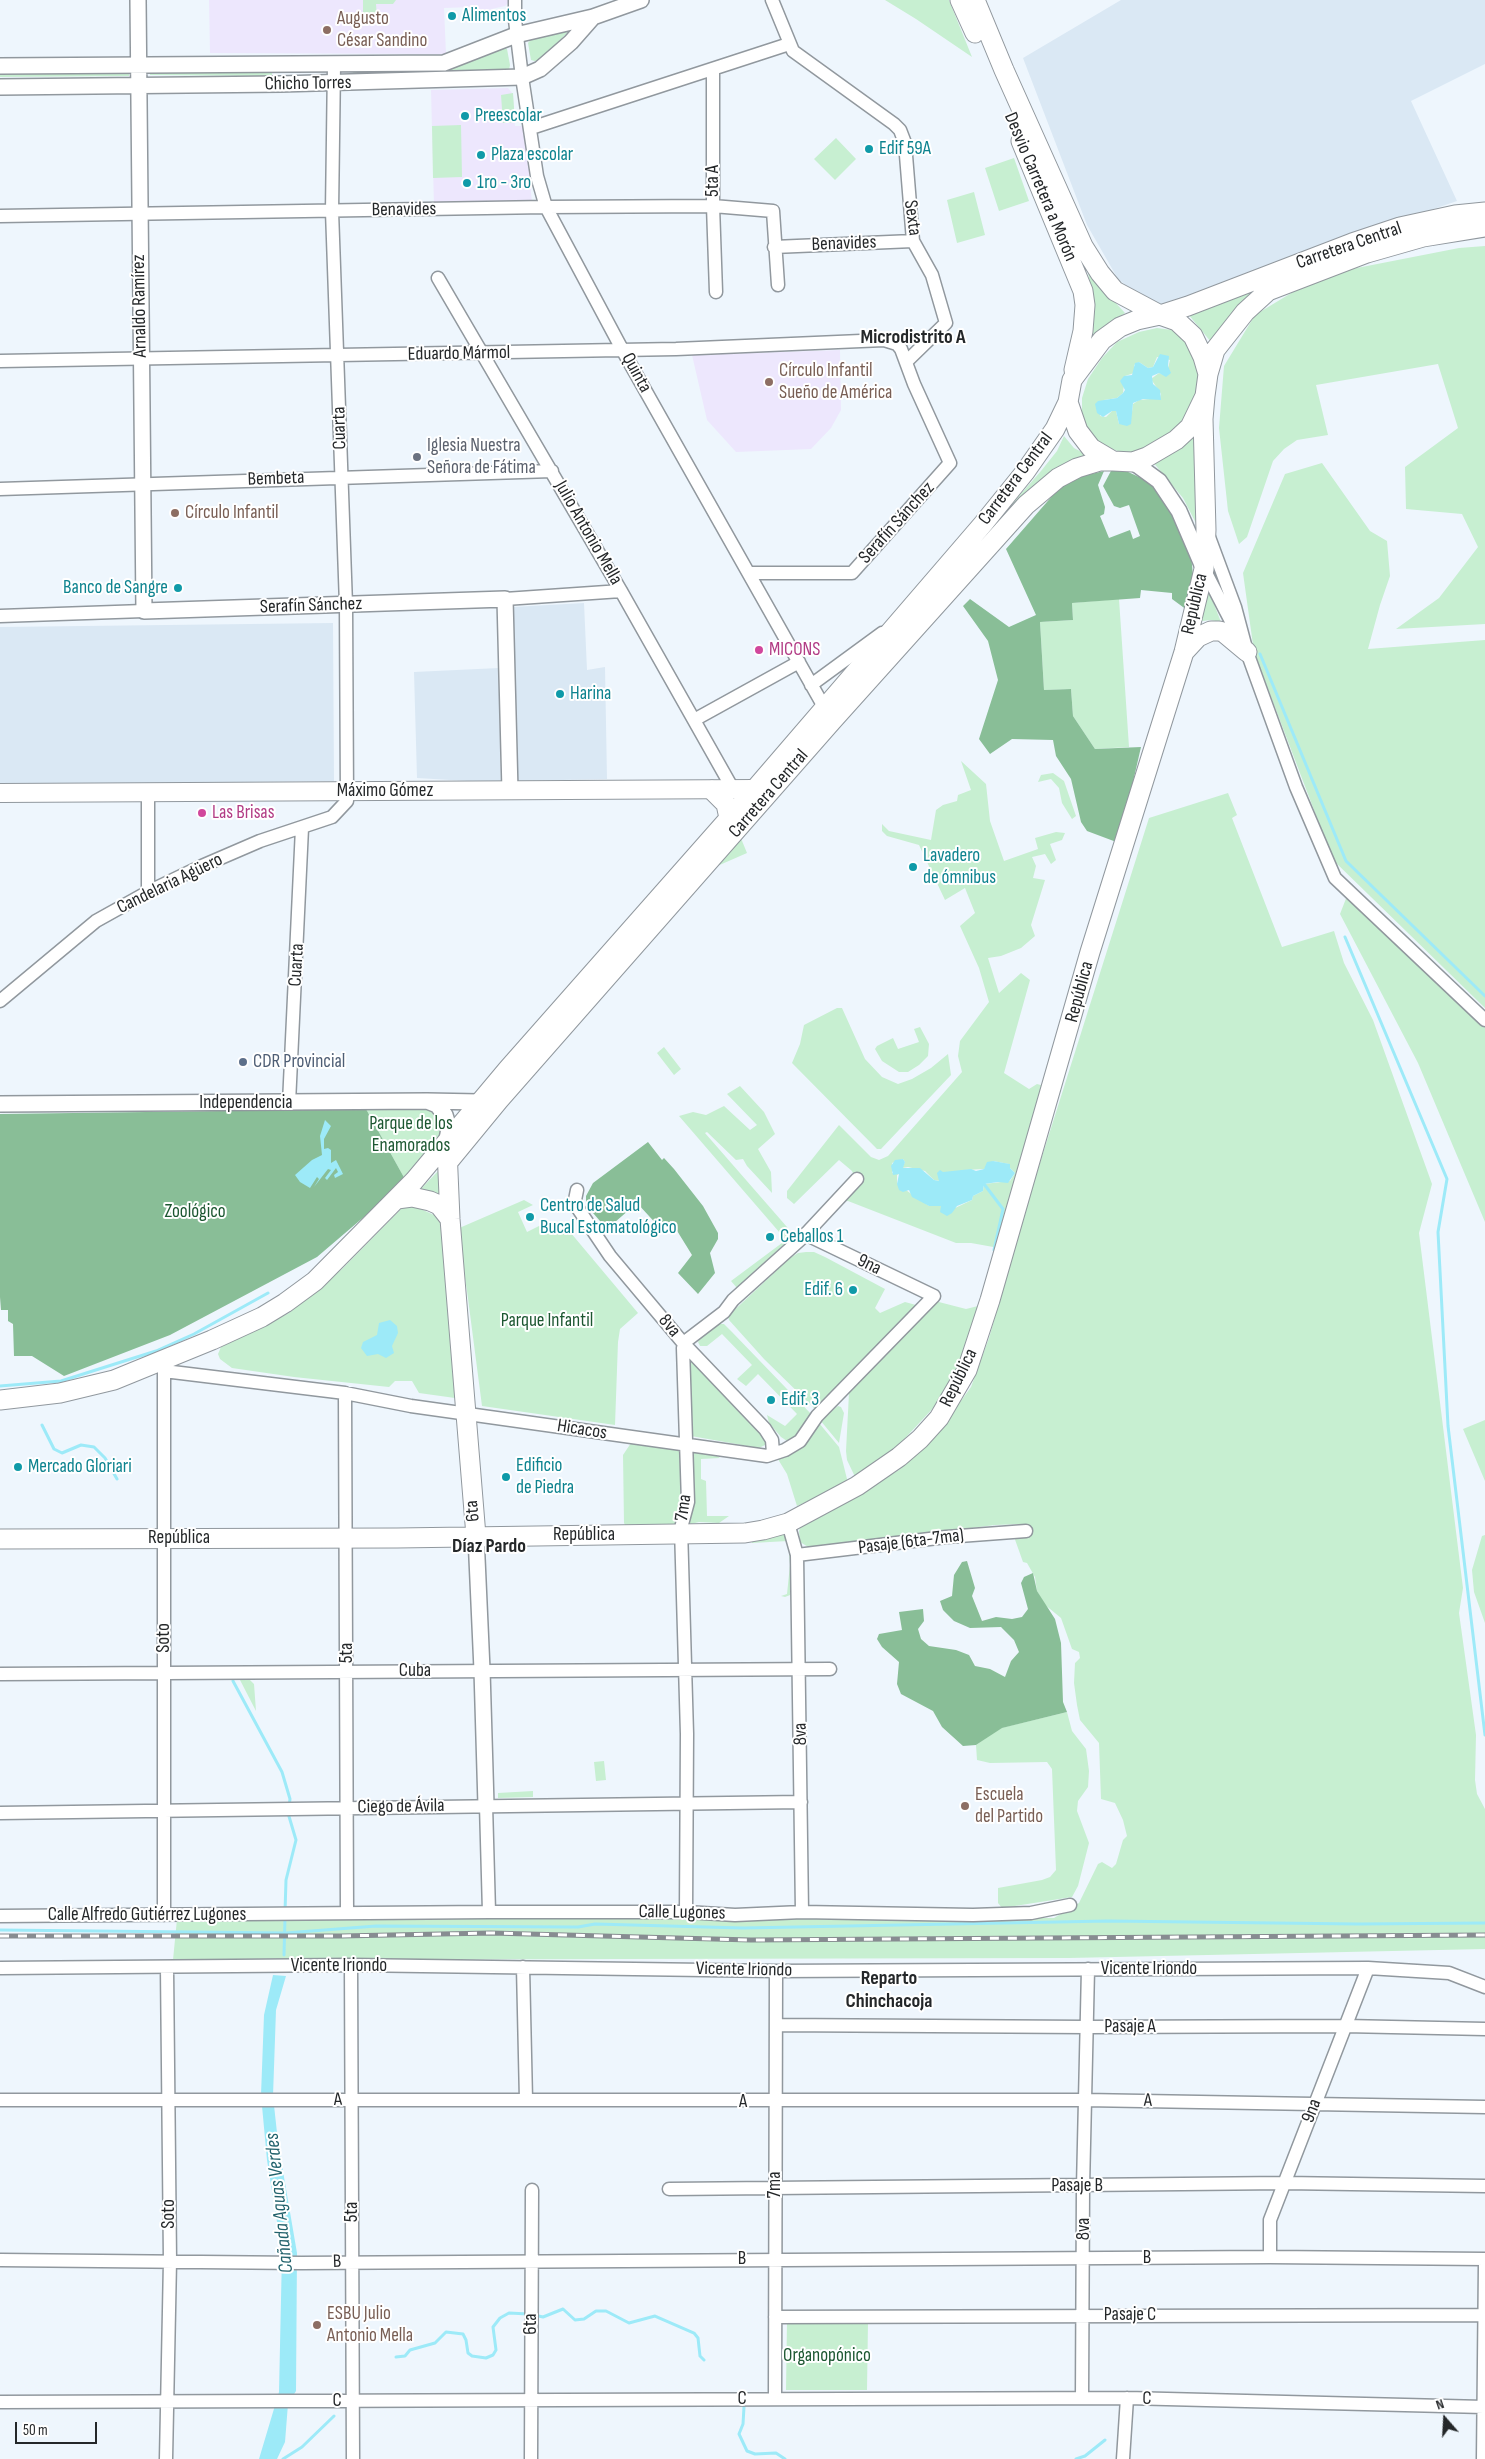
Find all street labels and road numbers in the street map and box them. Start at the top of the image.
street label: Chicho Torres [264,72,352,96]
street label: Desvio Carretera a Morón [998,109,1082,265]
street label: 5ta A [702,165,724,197]
street label: Benavides [371,198,437,222]
street label: Sexta [898,199,926,237]
street label: Carretera Central [1293,217,1405,275]
street label: Benavides [811,231,877,257]
street label: Arnaldo Ramírez [128,254,152,358]
street label: Eduardo Mármol [408,342,510,366]
street label: Quinta [616,349,656,397]
street label: Cuarta [328,406,352,450]
street label: Carretera Central [974,428,1058,530]
street label: Bembeta [247,467,305,491]
street label: Julio Antonio Mella [549,477,627,589]
street label: Serafín Sánchez [854,477,940,569]
street label: República [1177,571,1213,637]
street label: Serafín Sánchez [260,593,362,619]
street label: Carretera Central [724,745,814,843]
street label: Máximo Gómez [337,780,433,802]
street label: Candelaria Agüero [113,849,227,919]
street label: Cuarta [284,943,310,987]
street label: República [1061,959,1099,1025]
street label: Independencia [199,1092,293,1114]
street label: 9na [853,1250,885,1280]
street label: 8va [653,1310,685,1342]
street label: República [935,1345,983,1411]
street label: Hicacos [555,1415,609,1445]
street label: 7ma [671,1493,697,1523]
street label: 6ta [461,1499,485,1523]
street label: República [553,1524,615,1546]
street label: Pasaje (6ta-7ma) [857,1524,965,1560]
street label: República [148,1527,210,1549]
street label: Soto [153,1623,175,1653]
street label: 5ta [336,1643,358,1663]
street label: Cuba [399,1660,431,1682]
street label: 8va [789,1722,813,1746]
street label: Ciego de Ávila [357,1795,445,1819]
street label: Calle Lugones [638,1901,726,1925]
street label: Calle Alfredo Gutiérrez Lugones [48,1904,246,1926]
street label: Vicente Iriondo [291,1955,387,1977]
street label: Vicente Iriondo [696,1958,792,1982]
street label: Vicente Iriondo [1101,1958,1197,1980]
street label: Pasaje A [1104,2016,1156,2038]
street label: A [334,2088,342,2112]
street label: A [1144,2090,1152,2112]
street label: A [739,2091,747,2113]
street label: 9na [1297,2096,1327,2126]
street label: 7ma [764,2171,786,2199]
street label: Pasaje B [1051,2175,1103,2197]
street label: Soto [158,2199,180,2229]
street label: 5ta [341,2202,363,2222]
street label: 8va [1073,2218,1095,2240]
street label: B [1143,2247,1151,2269]
street label: B [738,2248,746,2270]
street label: B [332,2250,342,2274]
street label: Pasaje C [1104,2304,1156,2326]
street label: 6ta [520,2313,542,2335]
street label: C [737,2388,747,2410]
street label: C [1142,2388,1152,2410]
street label: C [332,2390,342,2412]

